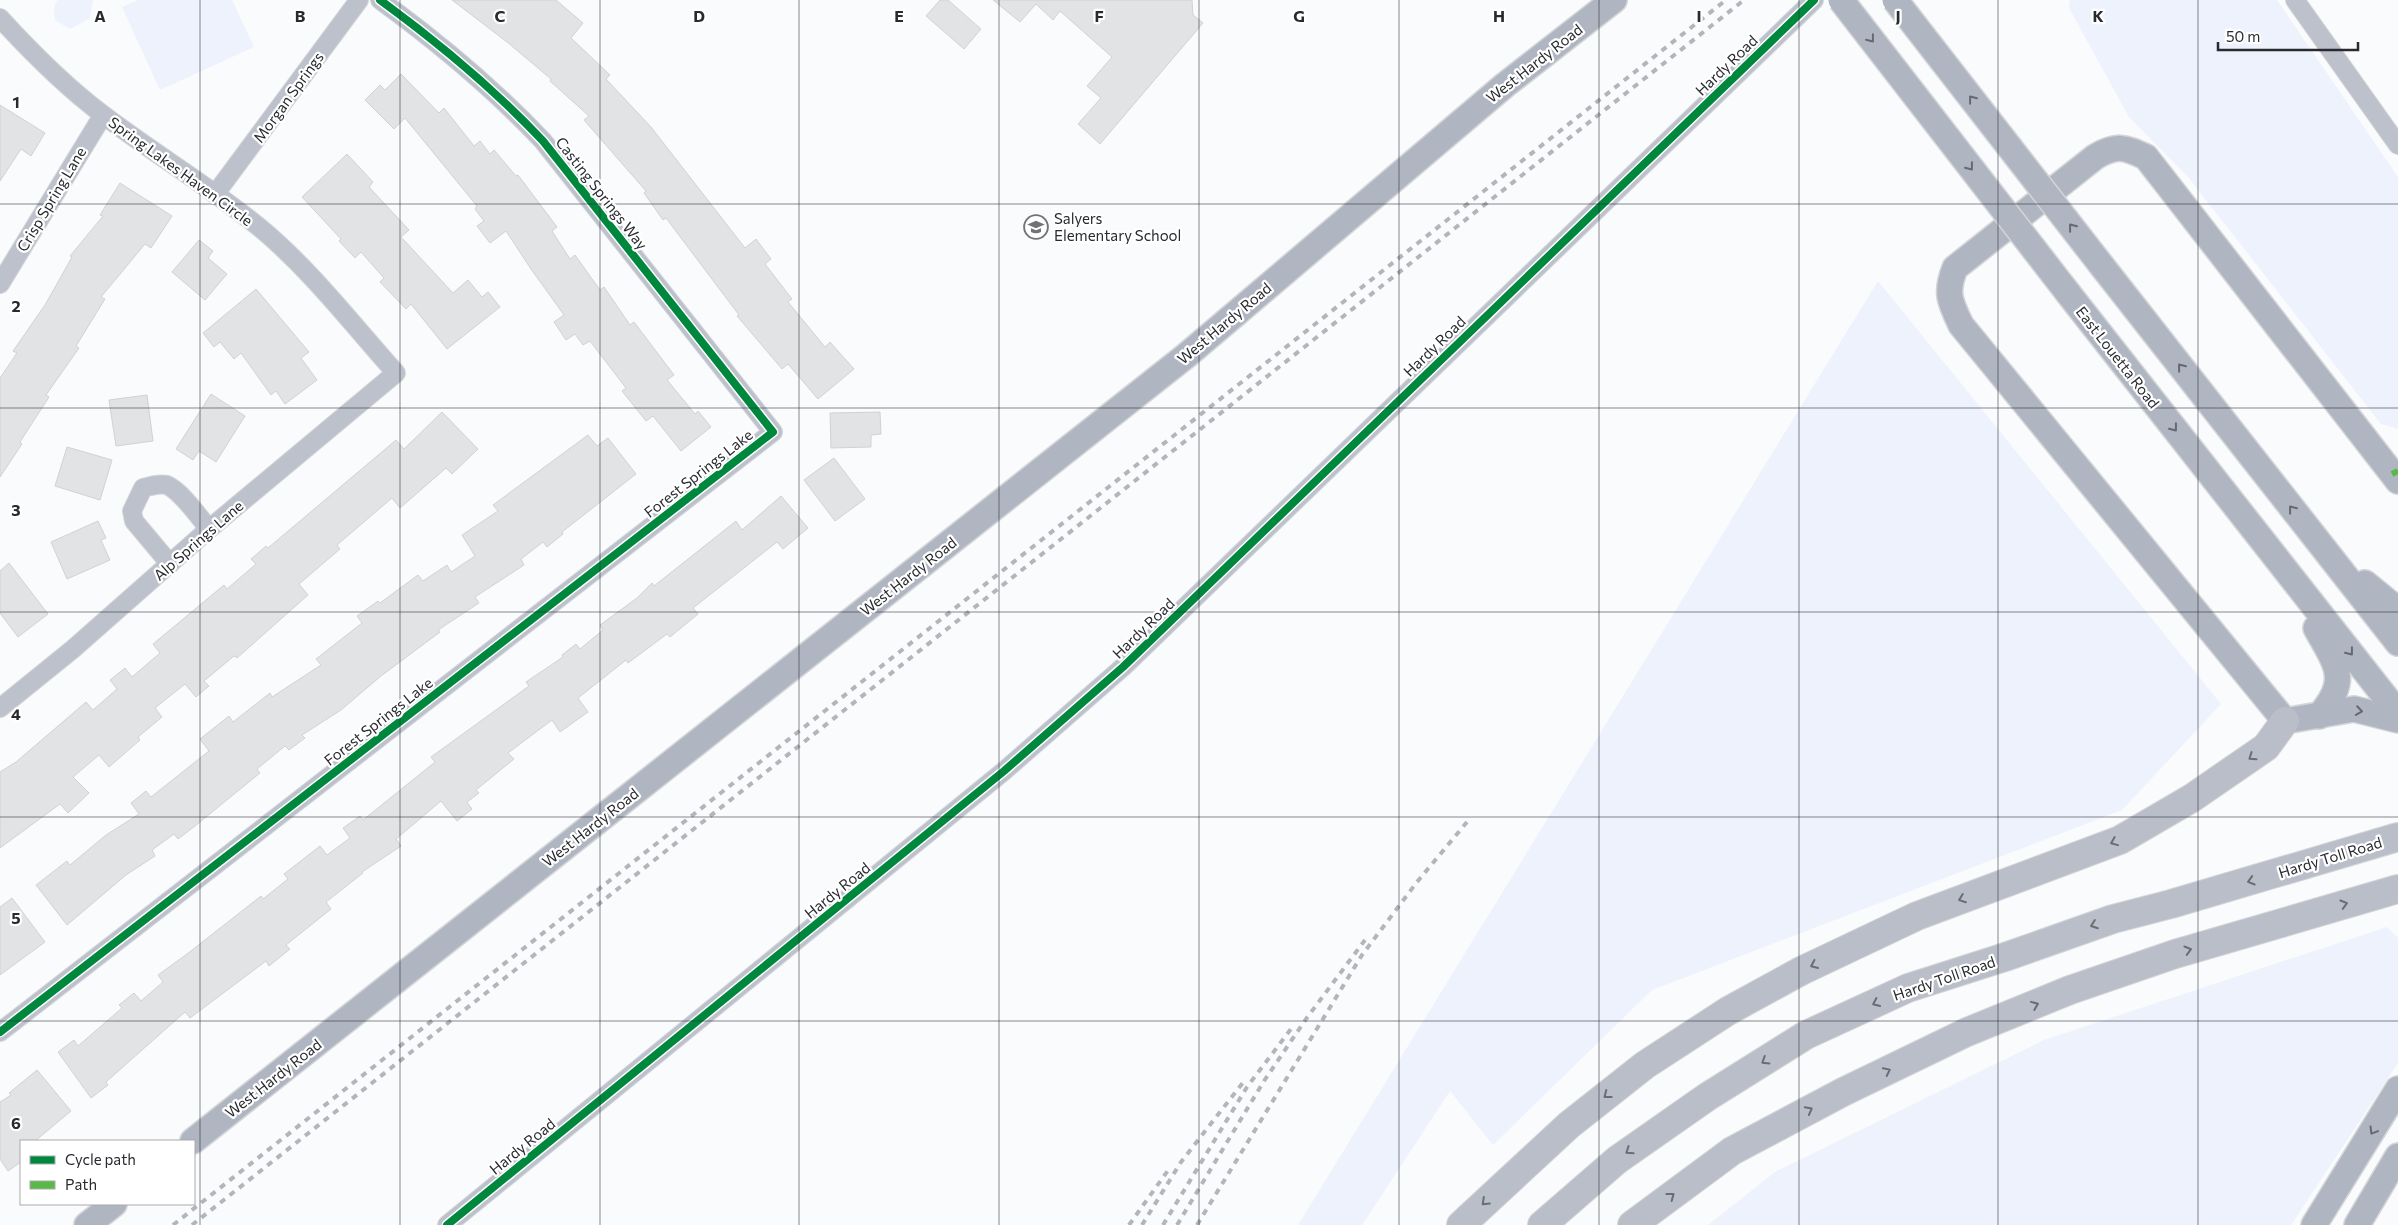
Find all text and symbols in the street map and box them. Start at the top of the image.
text: A [94,6,106,25]
text: B [295,6,306,25]
text: C [495,6,506,25]
text: D [693,6,705,25]
text: E [894,6,904,25]
text: F [1094,6,1104,25]
text: G [1293,6,1305,25]
text: H [1493,6,1505,25]
text: I [1696,6,1702,25]
text: J [1895,6,1901,25]
text: K [2092,6,2104,25]
street label: West Hardy Road [1482,20,1586,106]
scale bar [2218,20,2358,52]
text: 50 m [2226,27,2260,45]
street label: Hardy Road [1691,31,1761,99]
one-way arrow [1865,33,1874,42]
street label: Morgan Springs [249,48,327,146]
text: 1 [12,92,20,111]
one-way arrow [1969,95,1978,105]
street label: Spring Lakes Haven Circle [105,113,257,229]
street label: Casting Springs Way [552,133,652,253]
street label: Crisp Spring Lane [13,143,89,255]
one-way arrow [1964,161,1973,171]
place label: Salyers Elementary School [1054,209,1181,244]
school or university icon: Salyers Elementary School [1023,214,1049,240]
one-way arrow [2068,224,2077,233]
street label: West Hardy Road [1173,278,1275,368]
text: 2 [11,296,21,315]
street label: East Louetta Road [2073,302,2163,412]
street label: Hardy Road [1399,312,1469,380]
one-way arrow [2179,364,2187,373]
one-way arrow [2168,422,2176,431]
street label: Forest Springs Lake [640,425,756,521]
street label: Alp Springs Lane [150,496,247,584]
text: 3 [11,500,21,519]
one-way arrow [2289,505,2298,514]
street label: West Hardy Road [856,533,960,619]
street label: Hardy Road [1108,594,1178,662]
one-way arrow [2345,646,2353,655]
street label: Forest Springs Lake [320,673,436,769]
text: 4 [11,704,21,723]
one-way arrow [2354,706,2363,716]
one-way arrow [2249,751,2258,760]
street label: West Hardy Road [538,784,642,870]
street label: Hardy Toll Road [2276,833,2384,881]
one-way arrow [2110,835,2119,846]
street label: Hardy Road [801,858,873,922]
one-way arrow [2247,875,2255,885]
one-way arrow [1958,893,1967,903]
one-way arrow [2340,900,2348,910]
text: 5 [11,908,21,927]
one-way arrow [2091,919,2099,929]
one-way arrow [2184,946,2192,956]
street label: Hardy Toll Road [1890,952,1998,1004]
one-way arrow [1810,959,1819,969]
one-way arrow [1872,997,1881,1007]
one-way arrow [2030,1000,2039,1011]
street label: West Hardy Road [221,1035,325,1121]
one-way arrow [1761,1055,1770,1064]
one-way arrow [1882,1066,1891,1077]
one-way arrow [1604,1089,1613,1097]
one-way arrow [1803,1106,1812,1116]
text: 6 [11,1113,21,1132]
street label: Hardy Road [486,1114,558,1178]
one-way arrow [2369,1126,2379,1135]
legend [20,1140,195,1205]
one-way arrow [1626,1145,1635,1154]
text: Cycle path [65,1150,136,1168]
text: Path [65,1175,97,1193]
one-way arrow [1665,1193,1675,1202]
one-way arrow [1482,1196,1491,1205]

